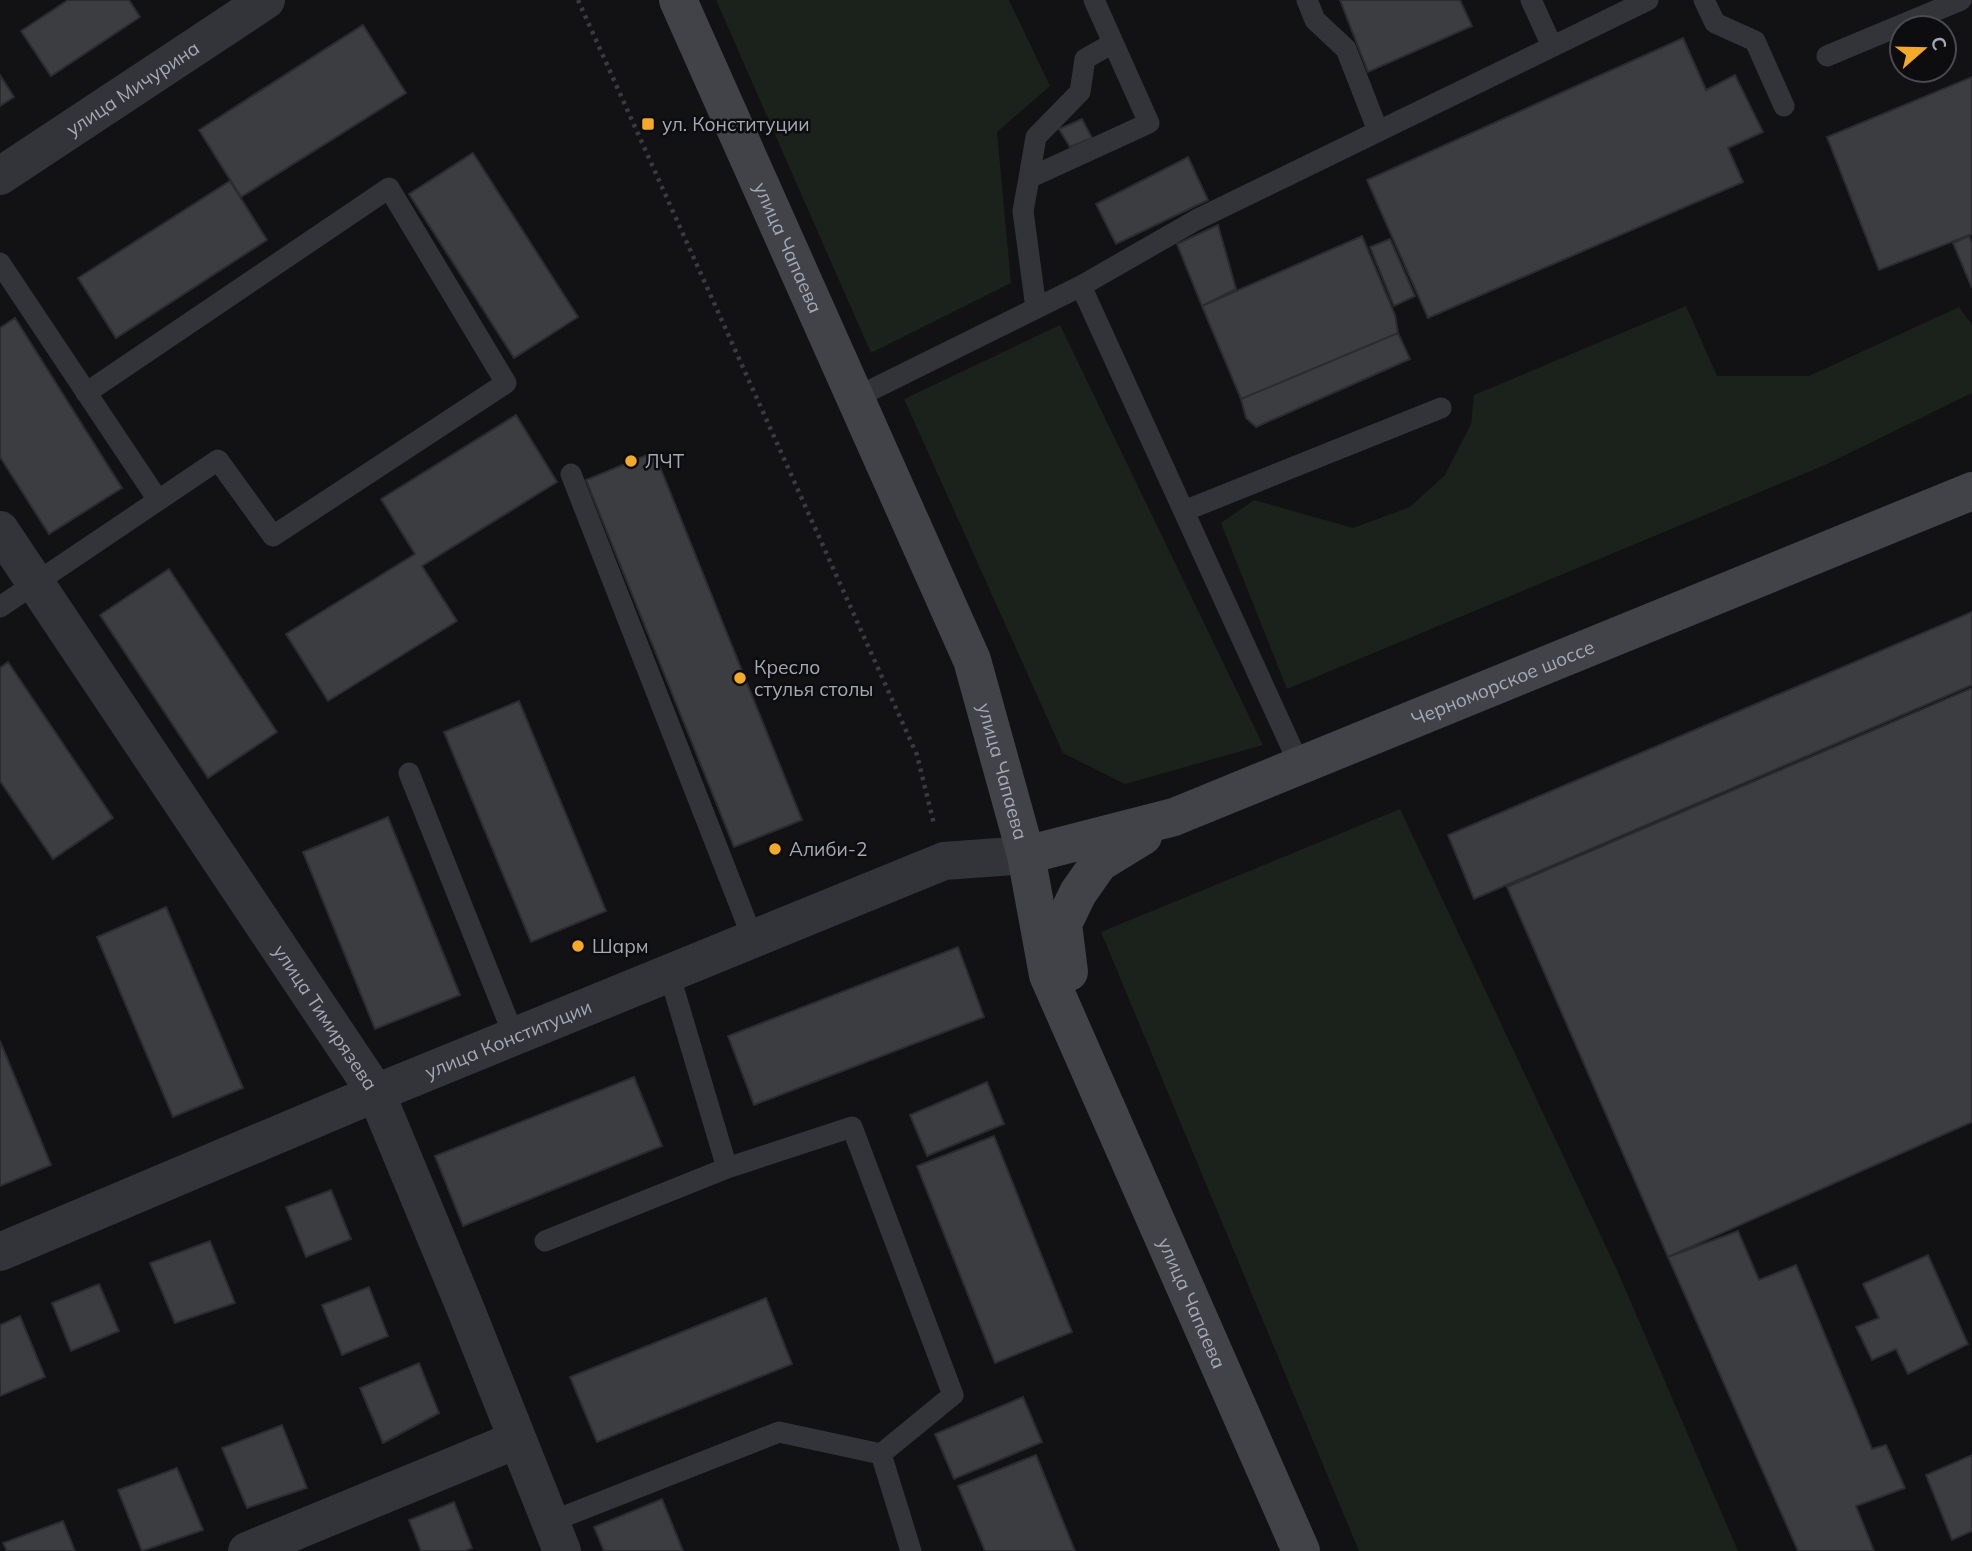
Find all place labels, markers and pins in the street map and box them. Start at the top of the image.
place label: ул. Конституции [662,112,810,136]
marker: ул. Конституции [640,116,656,132]
place label: ЛЧТ [645,449,685,473]
marker: ЛЧТ [623,453,639,469]
place label: Кресло стулья столы [754,655,874,701]
marker: Кресло стулья столы [732,670,748,686]
place label: Алиби-2 [789,837,867,861]
marker: Алиби-2 [767,841,783,857]
place label: Шарм [592,934,649,958]
marker: Шарм [570,938,586,954]

